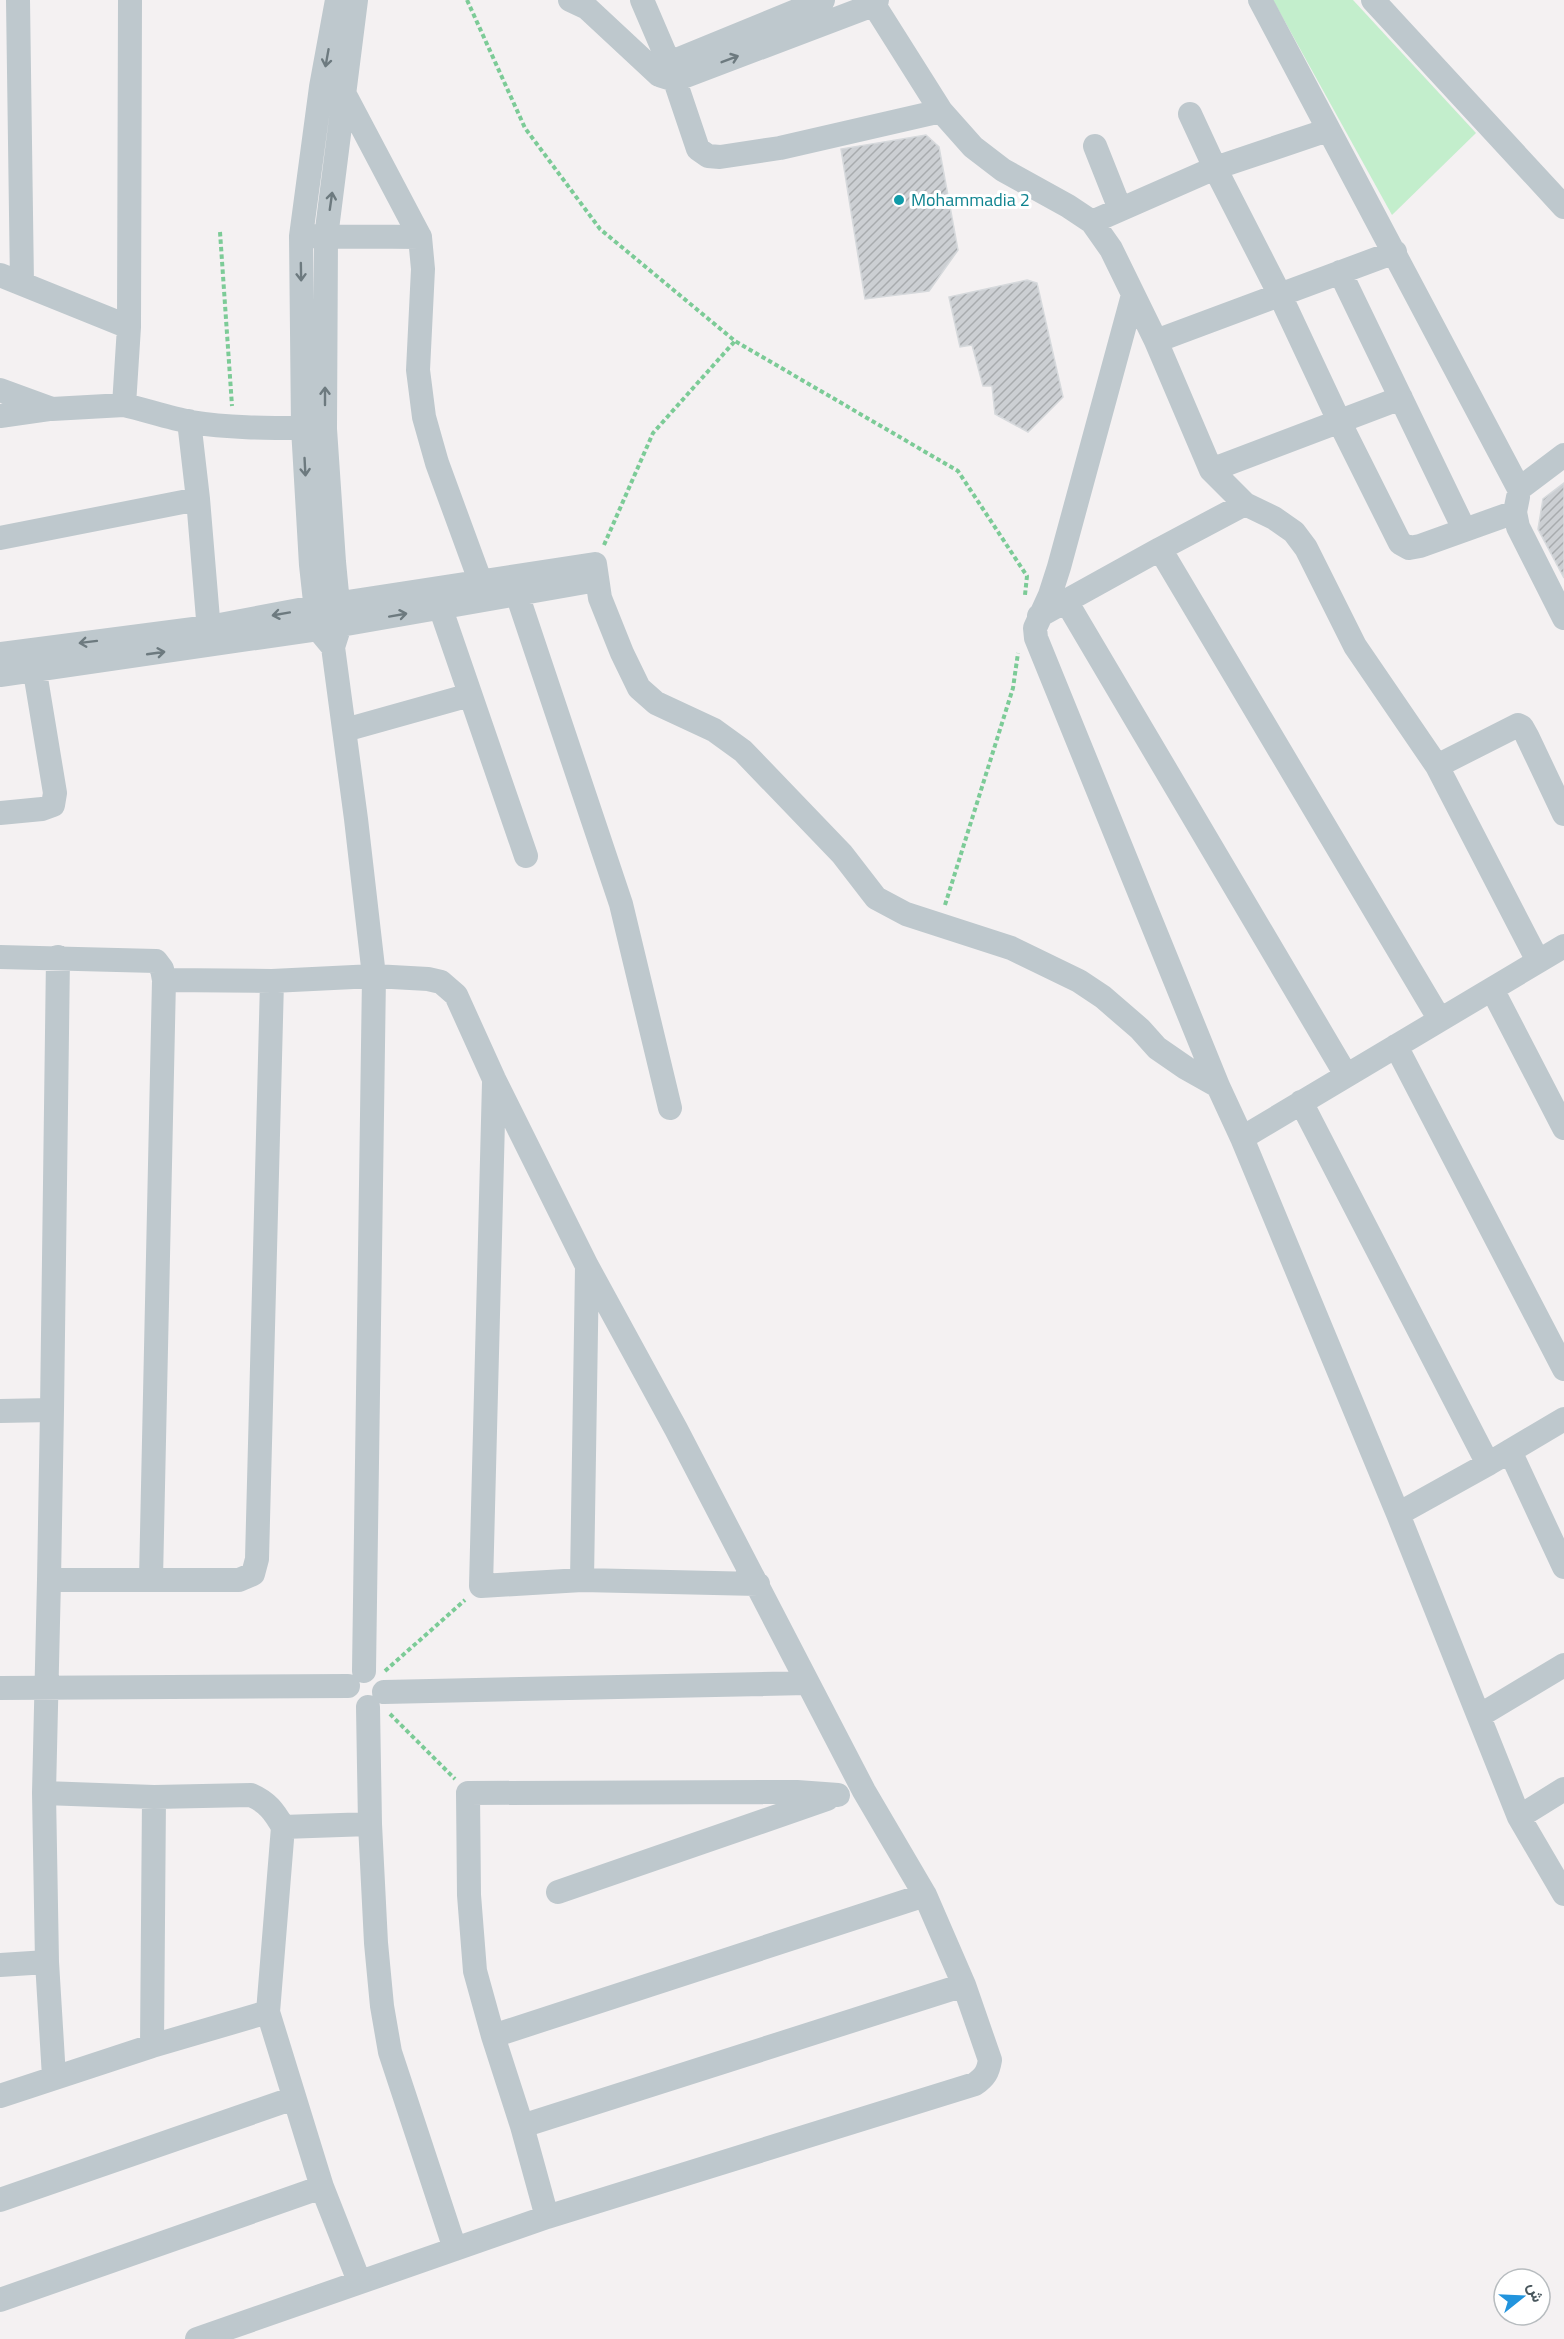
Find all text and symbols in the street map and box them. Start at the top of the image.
one-way arrow [321,47,332,67]
one-way arrow [720,53,738,64]
place label: Mohammadia 2 [911,186,1030,213]
one-way arrow [325,192,336,212]
marker: Mohammadia 2 [892,193,906,207]
one-way arrow [295,261,307,281]
one-way arrow [319,386,331,406]
one-way arrow [300,456,311,476]
one-way arrow [272,609,291,620]
one-way arrow [387,609,407,620]
one-way arrow [79,636,98,647]
one-way arrow [145,647,165,658]
north arrow [1492,2267,1552,2327]
text: ش [1522,2280,1551,2305]

